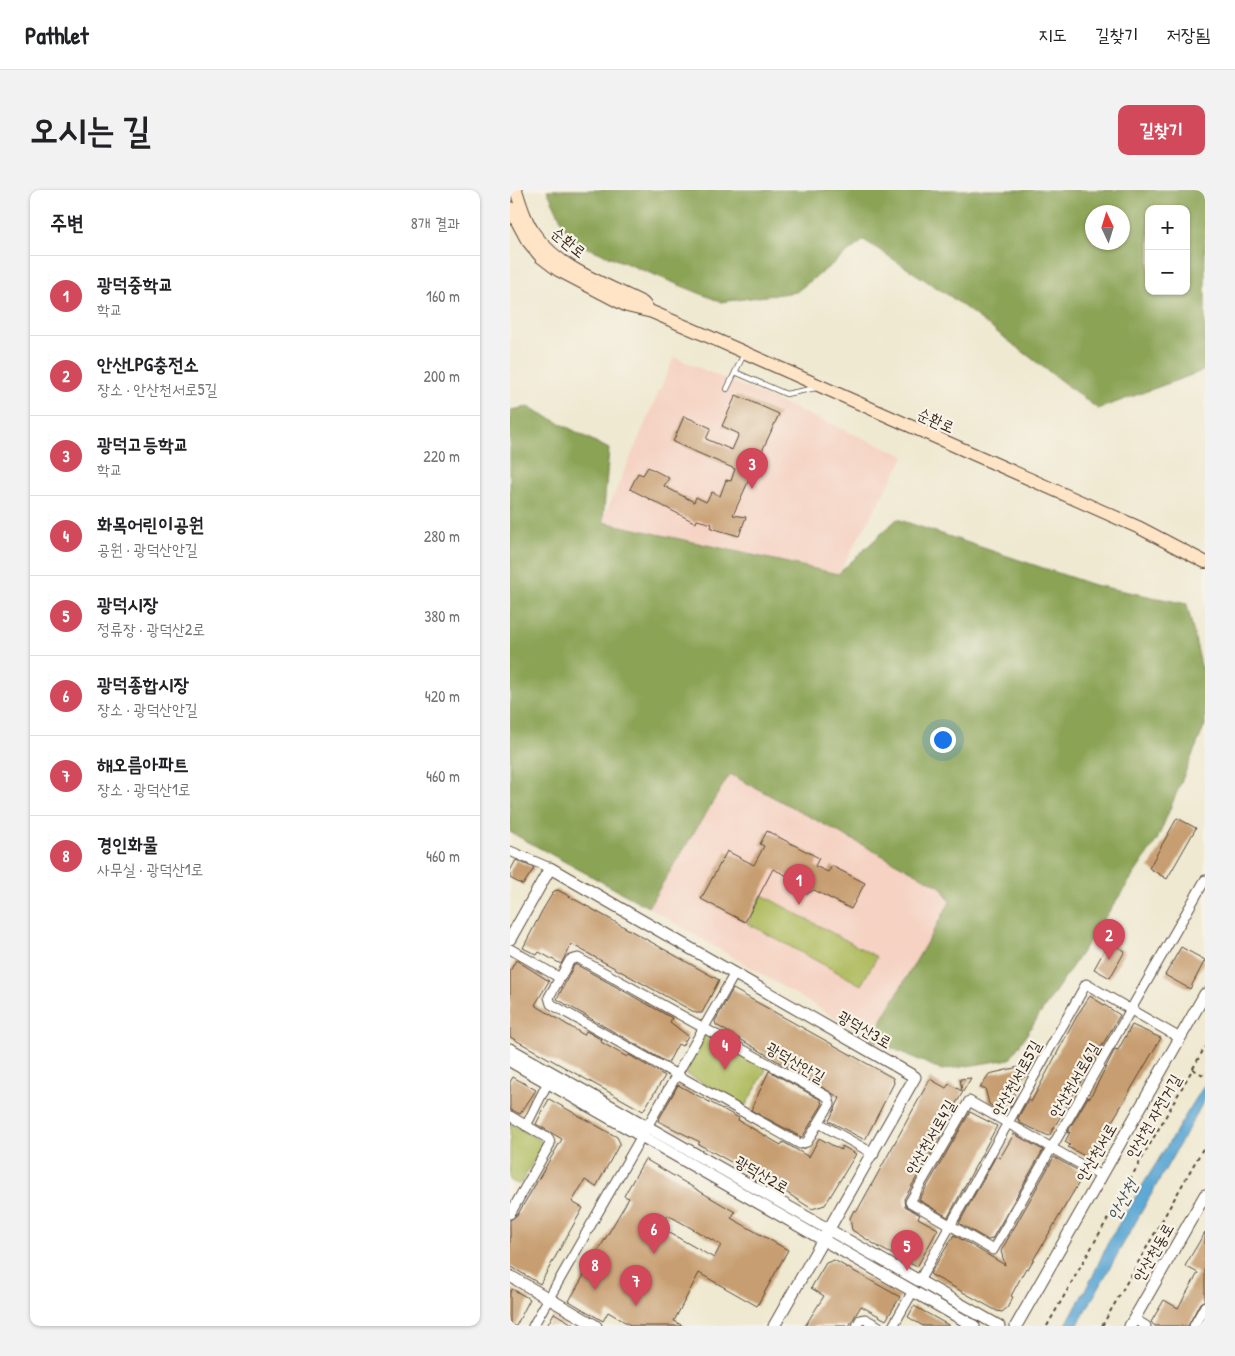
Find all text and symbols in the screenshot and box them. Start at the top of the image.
text: Pathlet [25,19,88,51]
text: 지도 [1038,22,1067,47]
text: 길찾기 [1095,22,1139,47]
text: 저장됨 [1167,22,1210,47]
button: 길찾기 [1118,105,1205,155]
text: 오시는 길 [30,106,151,153]
north arrow [1085,205,1130,250]
map controls [1145,205,1190,295]
button: + [1145,205,1190,250]
text: 주변 [50,208,84,237]
text: 8개 결과 [411,212,460,234]
street label: 순환로 [547,221,591,263]
button: − [1145,250,1190,295]
text: 광덕중학교 [97,271,173,297]
text: 1 [63,285,69,307]
text: 160 m [426,285,460,307]
text: 학교 [97,298,123,320]
text: 안산LPG충전소 [97,351,199,377]
text: 2 [62,365,70,387]
text: 200 m [424,365,460,387]
text: 장소 · 안산천서로5길 [97,378,217,400]
street label: 순환로 [914,402,958,438]
text: 광덕고등학교 [97,431,189,457]
text: 3 [62,445,70,467]
text: 220 m [423,445,460,467]
pin: 3 [736,448,768,489]
text: 학교 [97,458,123,480]
text: 화목어린이공원 [97,511,204,537]
text: 4 [63,525,69,547]
text: 280 m [424,525,460,547]
text: 공원 · 광덕산안길 [97,538,198,560]
text: 광덕시장 [97,591,158,617]
text: 5 [63,605,69,627]
text: 380 m [424,605,460,627]
text: 정류장 · 광덕산2로 [97,618,205,640]
text: 광덕종합시장 [97,671,189,697]
text: 6 [63,685,69,707]
text: 420 m [425,685,460,707]
text: 장소 · 광덕산안길 [97,698,198,720]
your location [930,727,956,753]
text: 해오름아파트 [97,751,189,777]
text: 7 [62,765,70,787]
text: 460 m [426,765,460,787]
text: 장소 · 광덕산1로 [97,778,191,800]
text: 경인화물 [97,831,158,857]
text: 8 [63,845,69,867]
text: 460 m [426,845,460,867]
text: 사무실 · 광덕산1로 [97,858,204,880]
pin: 1 [783,864,815,905]
pin: 2 [1093,919,1125,960]
street label: 광덕산3로 [834,1005,896,1053]
pin: 4 [709,1029,741,1070]
street label: 광덕산안길 [763,1036,829,1088]
street label: 안산천서로5길 [986,1036,1046,1120]
street label: 안산천서로6길 [1044,1038,1104,1122]
street label: 안산천 자전거길 [1120,1070,1186,1162]
street label: 안산천서로4길 [900,1095,960,1179]
street label: 안산천서로 [1070,1119,1122,1185]
street label: 광덕산2로 [731,1150,793,1198]
water label: 안산천 [1101,1174,1144,1225]
pin: 6 [638,1213,670,1254]
street label: 안산천동로 [1127,1219,1179,1285]
pin: 5 [891,1230,923,1271]
pin: 8 [579,1249,611,1290]
pin: 7 [620,1265,652,1306]

